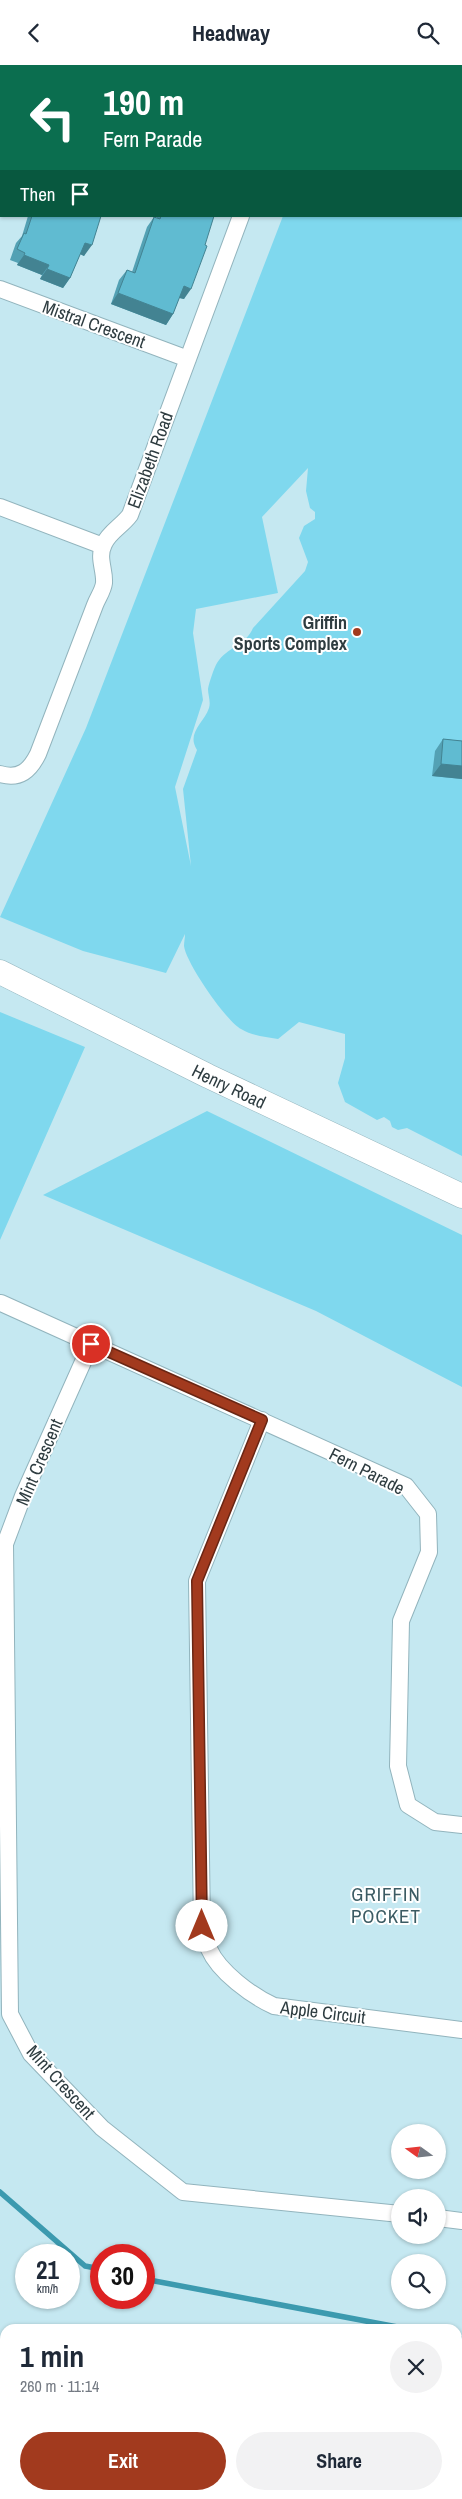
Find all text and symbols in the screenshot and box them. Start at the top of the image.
text: Headway [192,18,270,48]
icon: back [20,19,48,47]
icon: search [414,19,442,47]
text: 190 m [103,79,184,126]
icon: left [20,85,85,150]
text: Fern Parade [103,124,202,154]
icon: arrive [66,180,94,208]
text: Then [20,181,56,207]
street label: Mistral Crescent [39,294,149,354]
street label: Elizabeth Road [121,408,179,512]
place label: Griffin Sports Complex [234,610,348,656]
marker: Griffin Sports Complex [351,626,363,638]
street label: Henry Road [188,1058,270,1114]
pin [70,1323,112,1365]
icon: arrive [77,1330,105,1358]
street label: Mint Crescent [10,1415,68,1509]
street label: Fern Parade [325,1441,409,1501]
district label: GRIFFIN POCKET [351,1881,421,1929]
position arrow [175,1899,227,1951]
street label: Apple Circuit [278,1994,367,2030]
street label: Mint Crescent [21,2039,101,2125]
north arrow [391,2124,446,2179]
map controls [391,2124,446,2309]
button: sound [391,2189,446,2244]
speed limit sign: 30 [90,2244,155,2309]
text: 21 [36,2253,59,2287]
button: search [391,2254,446,2309]
text: km/h [37,2281,58,2297]
text: 1 min [20,2336,84,2376]
button: close [390,2341,442,2393]
text: 260 m · 11:14 [20,2375,99,2397]
button: Exit [20,2432,226,2490]
button: Share [236,2432,442,2490]

